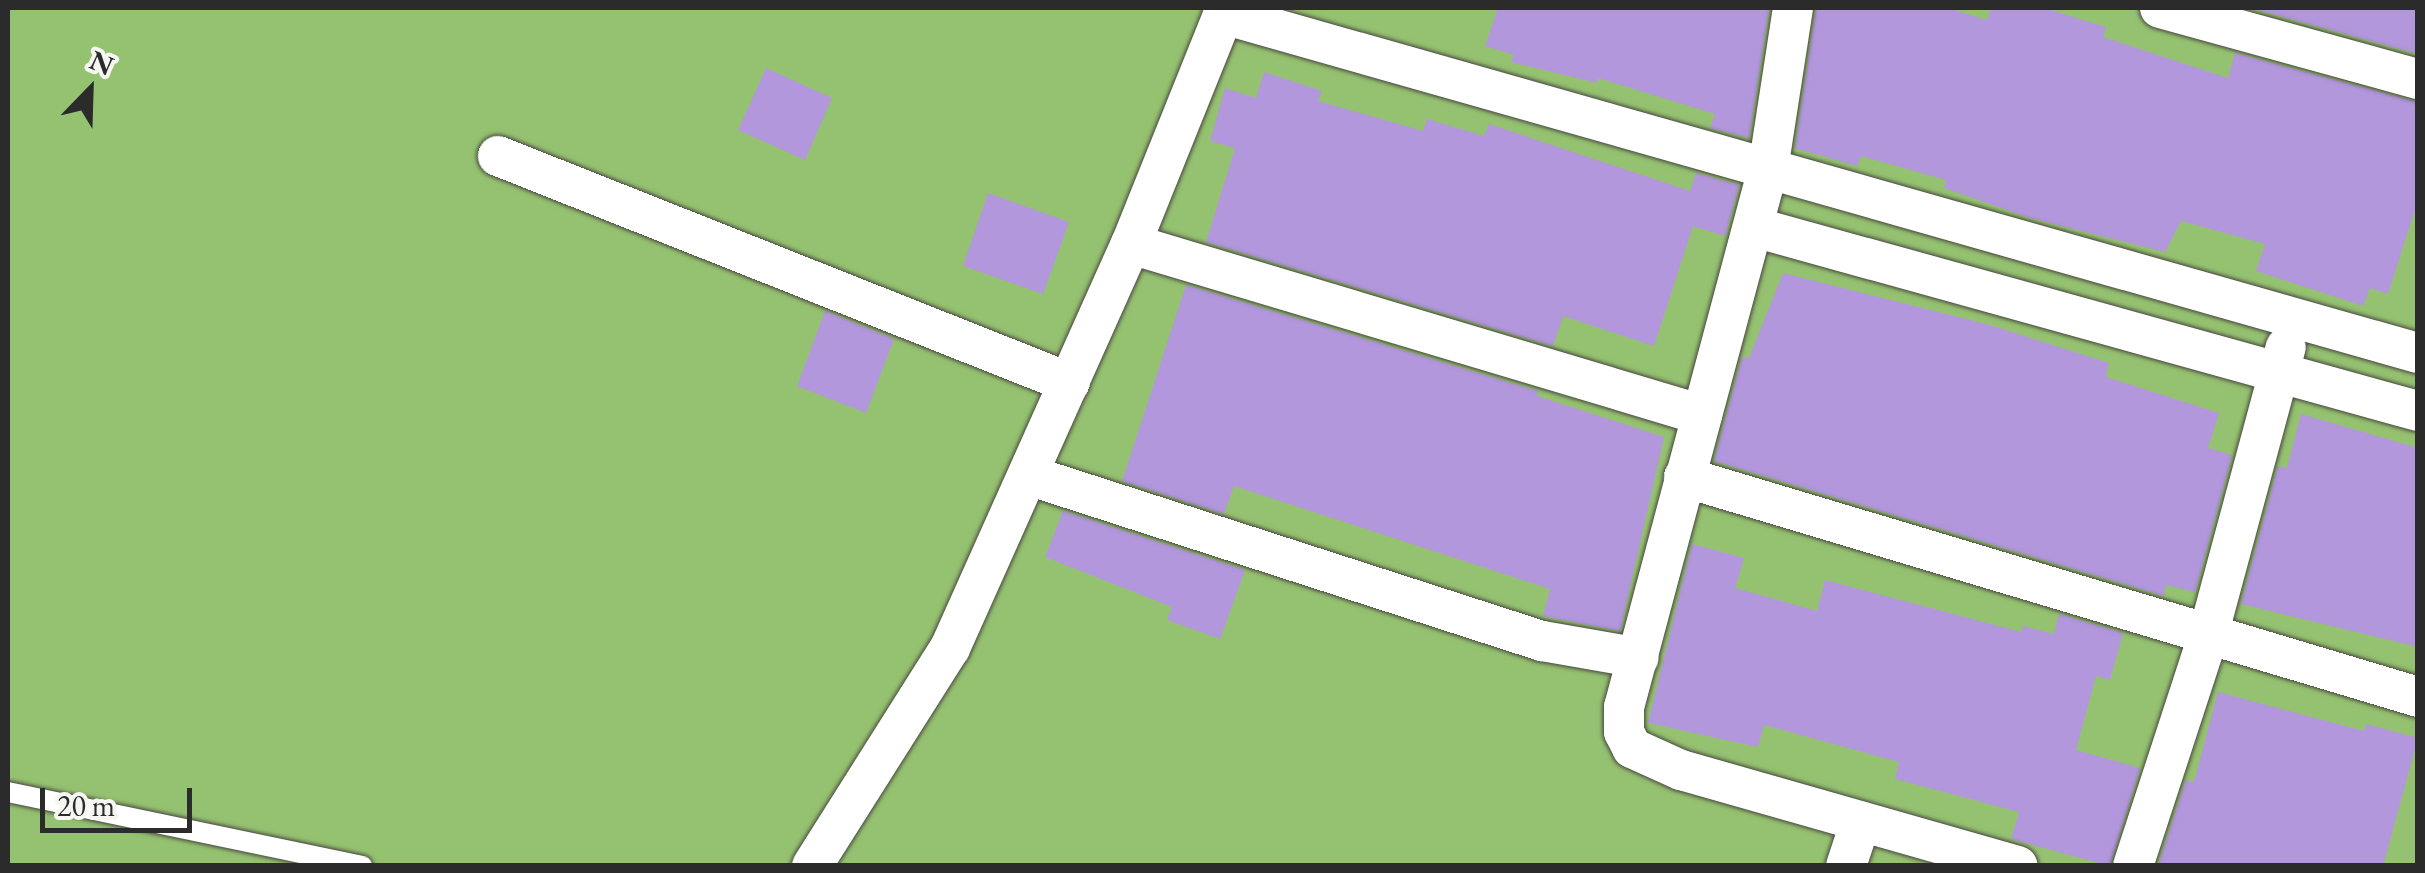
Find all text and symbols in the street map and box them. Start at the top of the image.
north arrow [40,40,140,140]
text: N [84,41,119,83]
scale bar [45,768,198,830]
text: 20 m [57,786,115,825]

